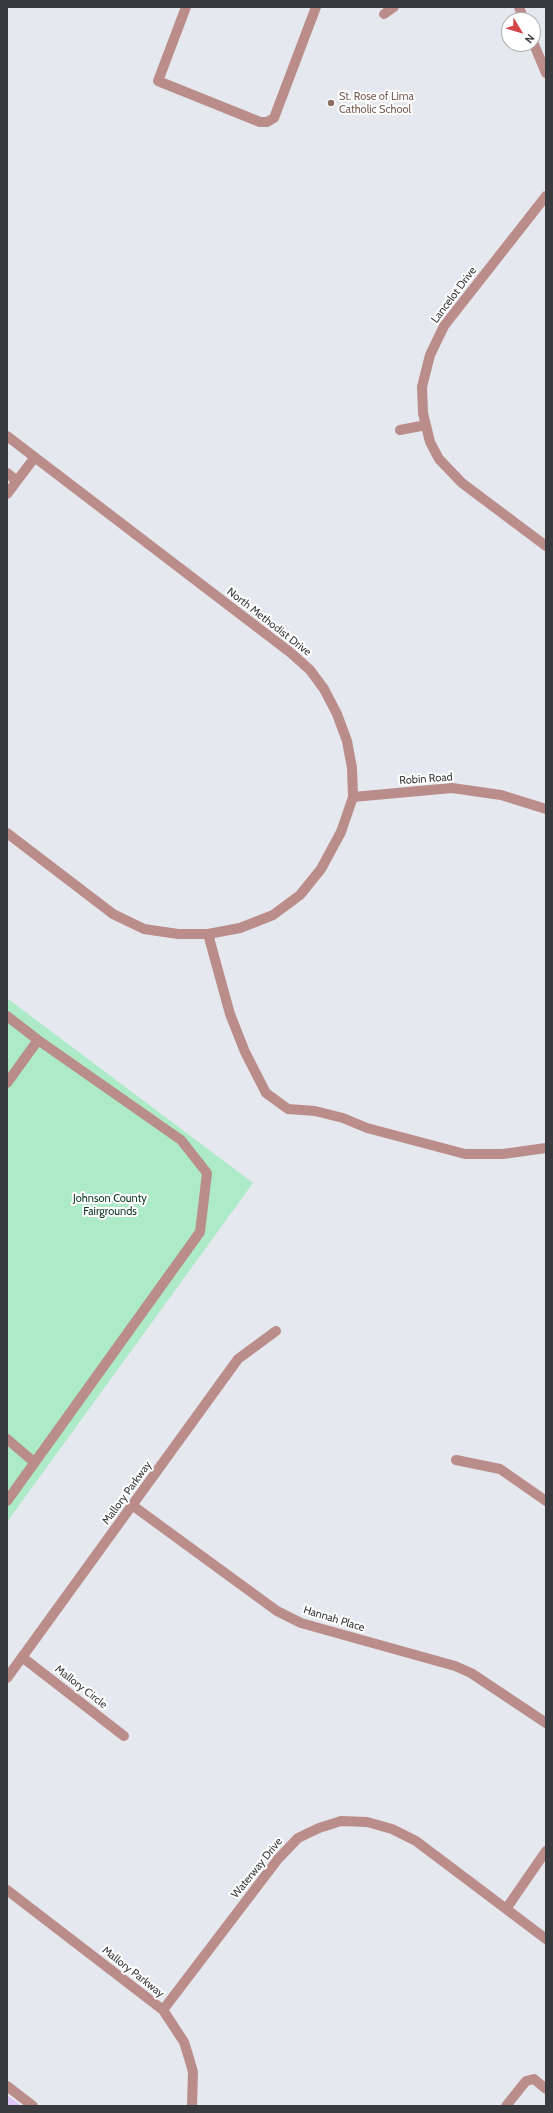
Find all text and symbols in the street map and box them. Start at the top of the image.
north arrow [501,12,541,52]
text: N [522,31,538,46]
place label: St. Rose of Lima Catholic School [339,90,414,116]
marker: St. Rose of Lima Catholic School [326,98,336,108]
street label: Lancelot Drive [429,264,479,326]
street label: North Methodist Drive [224,585,314,659]
street label: Robin Road [399,771,453,787]
park label: Johnson County Fairgrounds [73,1192,147,1218]
street label: Mallory Parkway [100,1459,154,1527]
street label: Hannah Place [302,1603,366,1635]
street label: Mallory Circle [52,1662,110,1712]
street label: Waterway Drive [229,1835,285,1901]
street label: Mallory Parkway [99,1944,167,2000]

